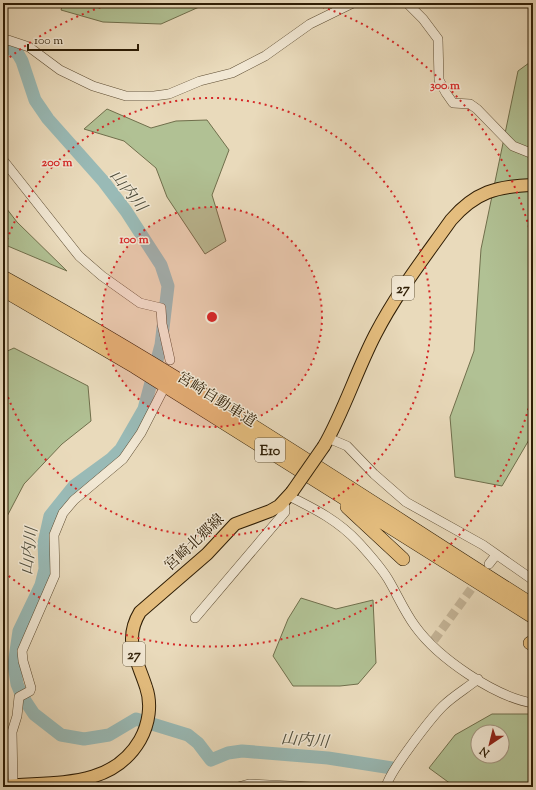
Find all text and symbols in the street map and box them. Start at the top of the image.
scale bar [28,26,138,52]
text: 100 m [34,32,63,50]
text: 300 m [430,77,460,95]
text: 200 m [42,154,72,172]
water label: 山内川 [103,166,152,219]
text: 100 m [118,231,149,249]
road number: 27 [392,276,414,300]
centre of rings [205,310,219,324]
street label: 宮崎自動車道 [172,368,260,433]
road number: E10 [255,438,285,462]
street label: 宮崎北郷線 [160,510,230,576]
water label: 山内川 [16,524,45,577]
road number: 27 [123,642,145,666]
north arrow [470,724,510,764]
water label: 山内川 [280,728,332,755]
text: N [476,742,494,761]

